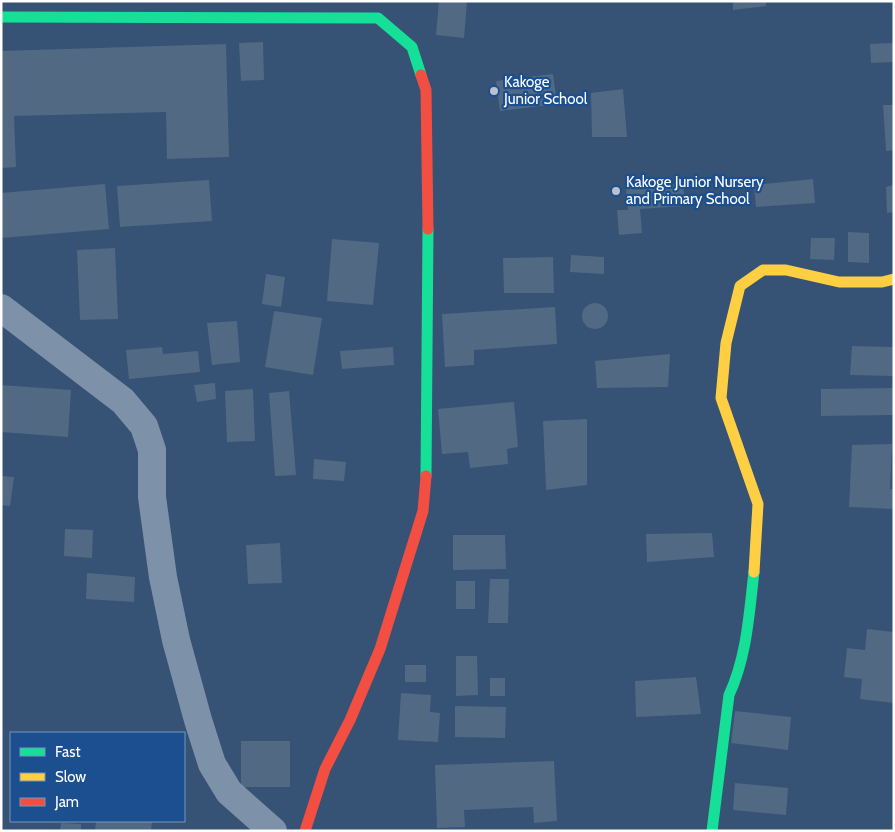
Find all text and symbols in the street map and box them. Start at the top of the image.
place label: Kakoge Junior School [503,73,588,108]
marker: Kakoge Junior School [488,85,500,97]
place label: Kakoge Junior Nursery and Primary School [626,173,764,208]
marker: Kakoge Junior Nursery and Primary School [610,185,622,197]
legend [10,732,185,822]
text: Fast [55,743,80,761]
text: Slow [55,768,86,786]
text: Jam [54,793,79,811]

